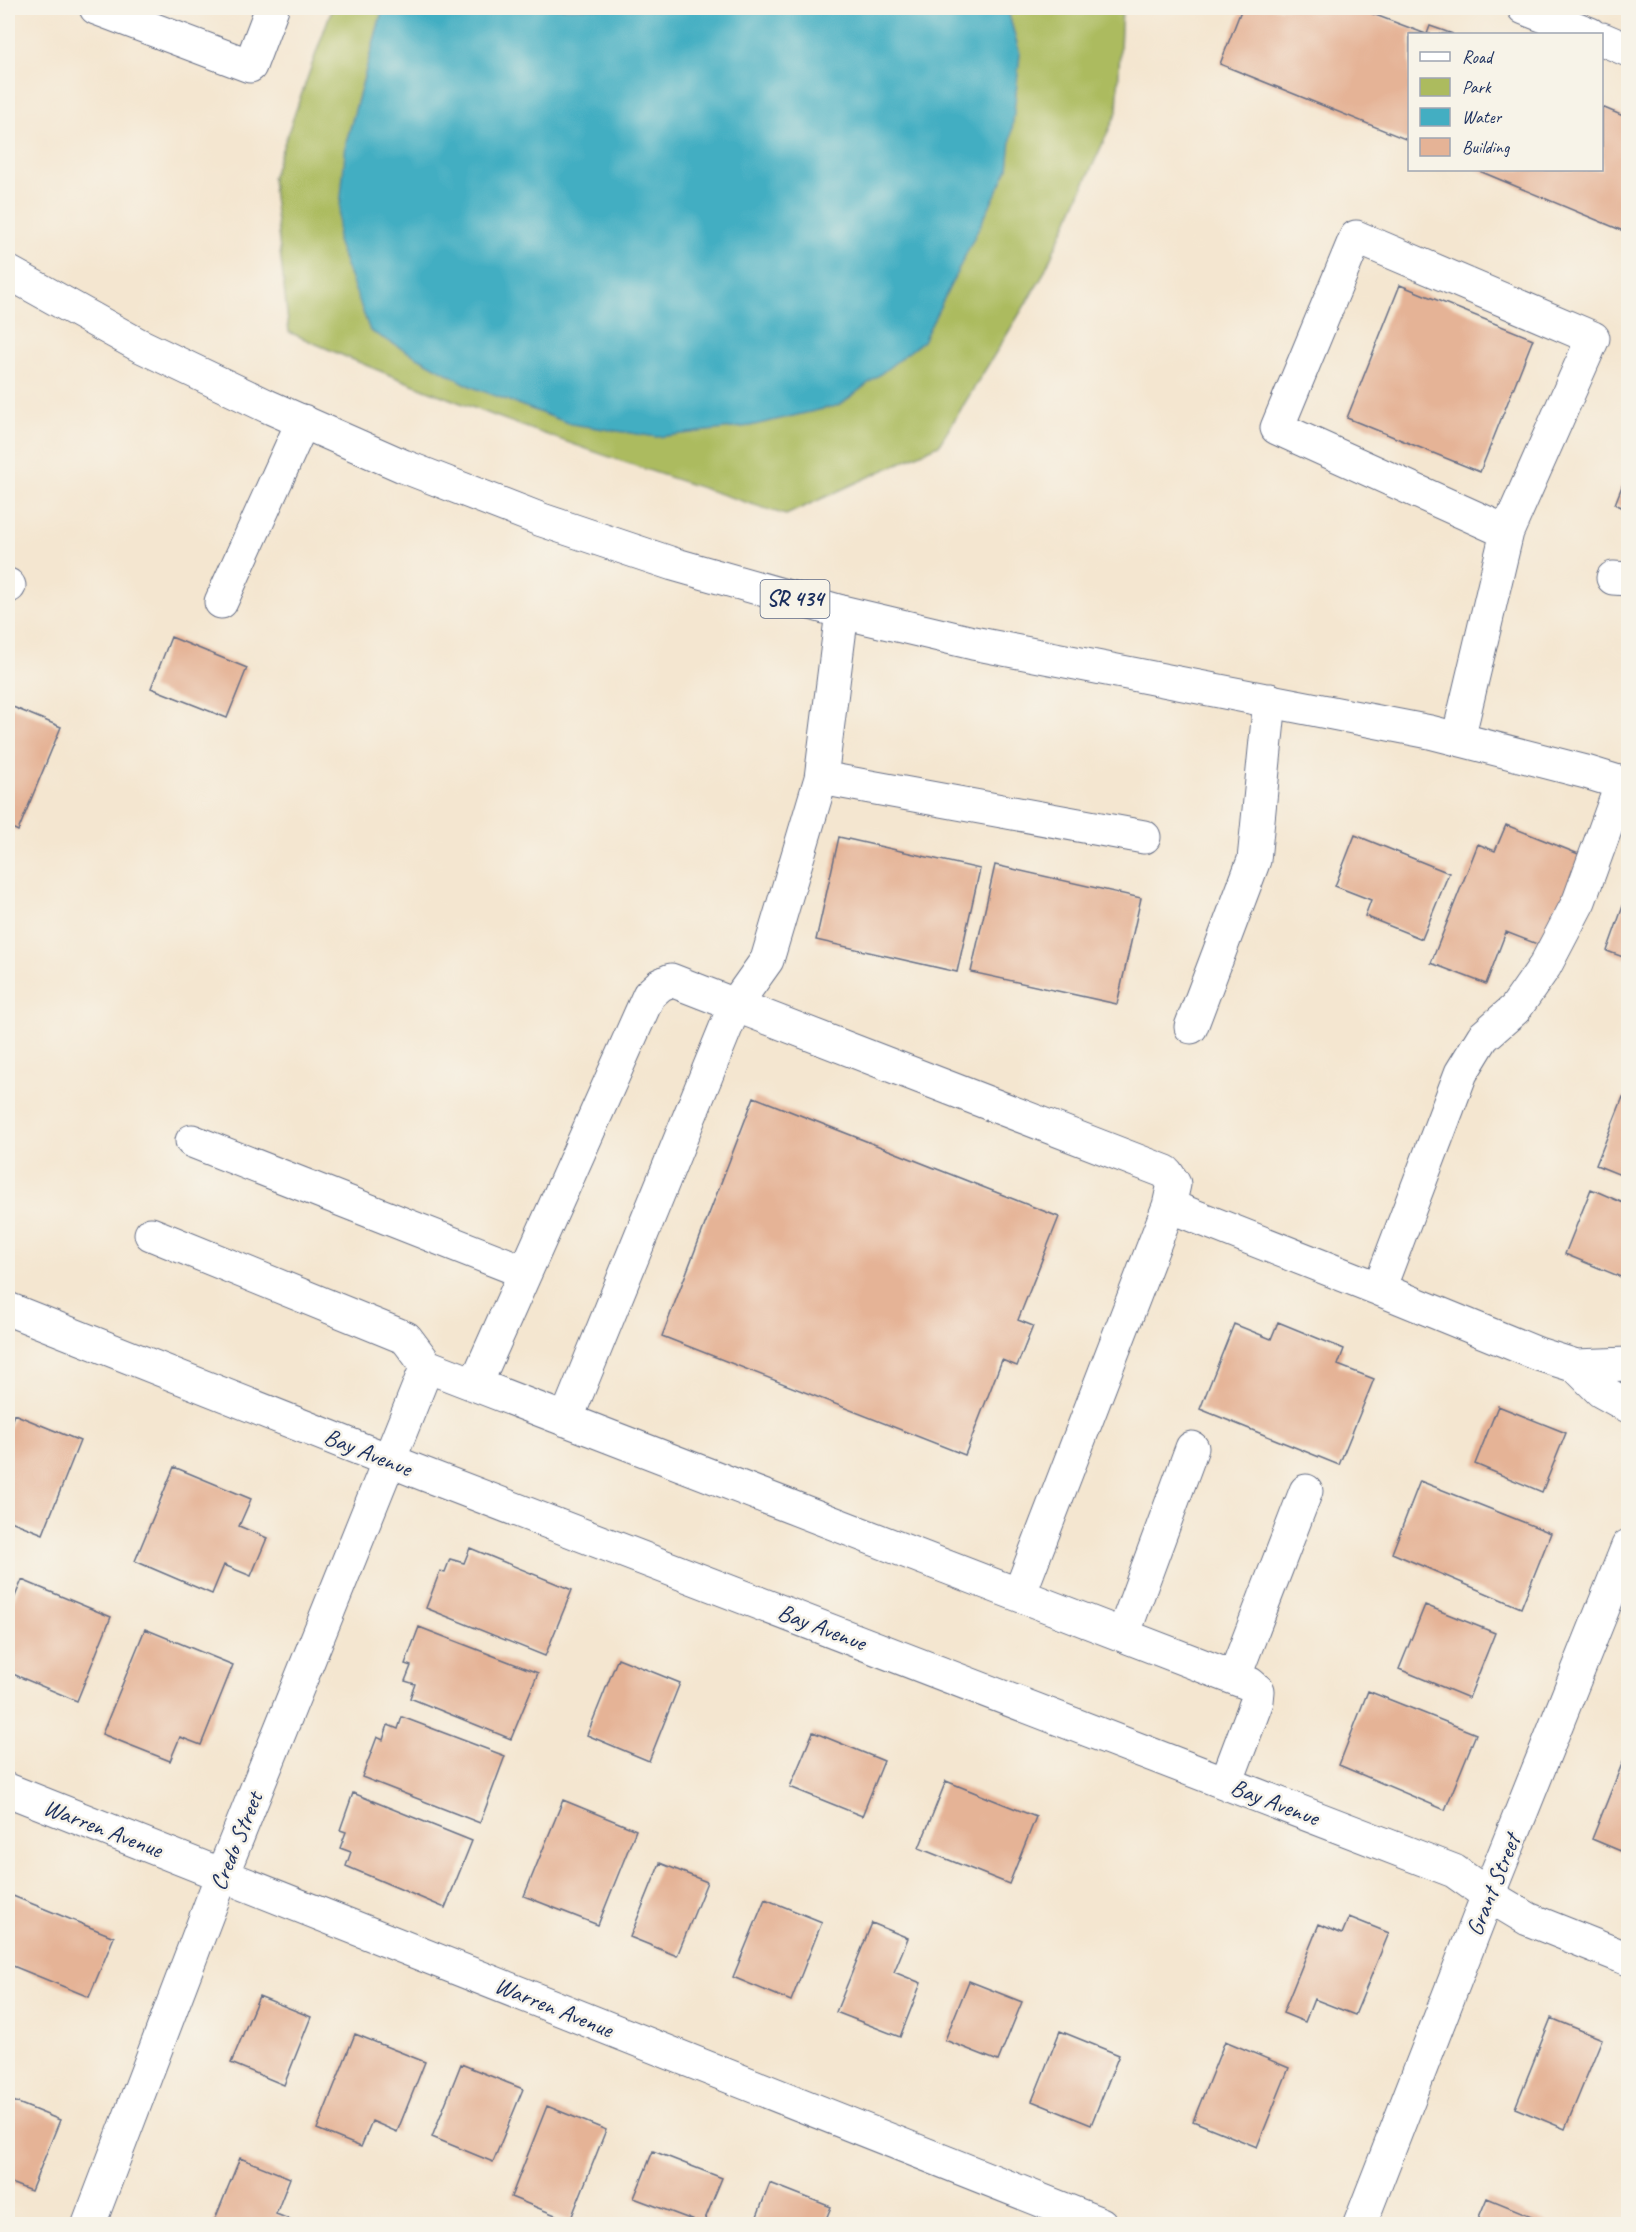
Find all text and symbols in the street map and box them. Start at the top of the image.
legend [1408,33,1603,171]
text: Road [1462,46,1495,68]
text: Park [1462,76,1492,98]
text: Water [1462,106,1503,128]
text: Building [1462,136,1511,158]
road number: SR 434 [760,580,830,618]
street label: Bay Avenue [320,1421,418,1484]
street label: Bay Avenue [774,1597,872,1658]
street label: Bay Avenue [1227,1772,1325,1833]
street label: Credo Street [203,1786,270,1894]
street label: Warren Avenue [39,1792,169,1865]
street label: Grant Street [1459,1827,1528,1940]
street label: Warren Avenue [491,1970,619,2045]

